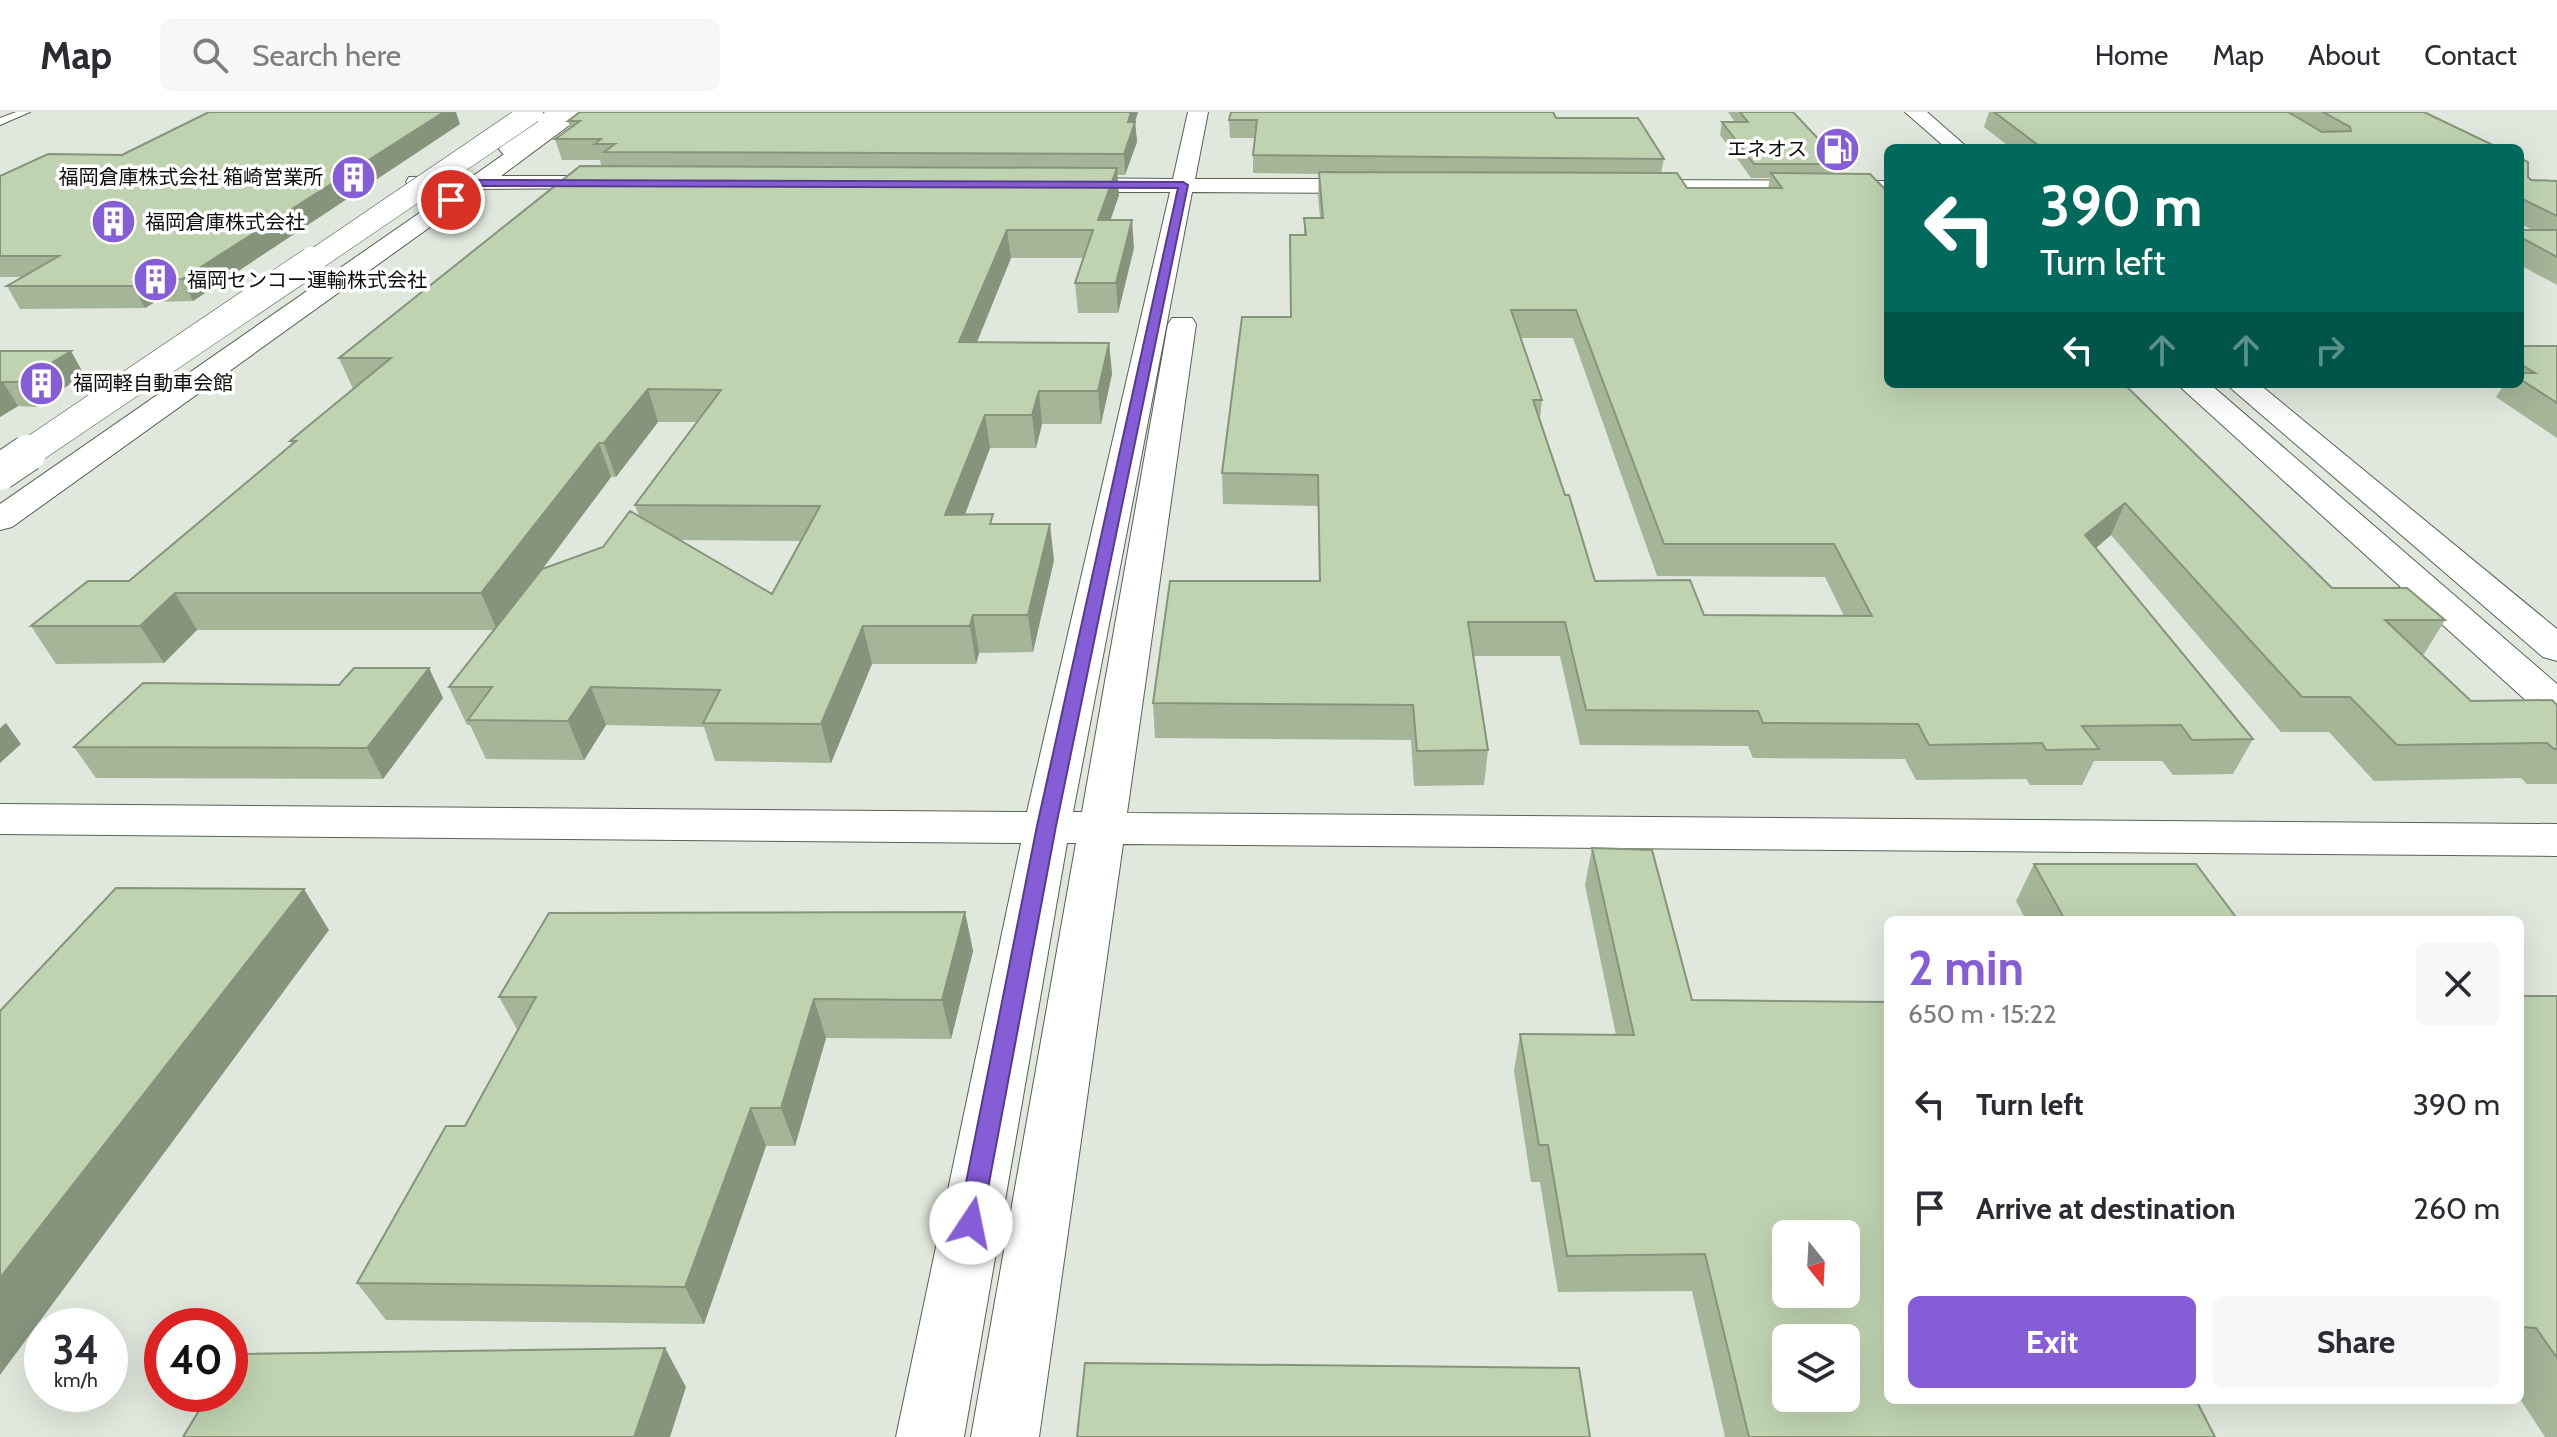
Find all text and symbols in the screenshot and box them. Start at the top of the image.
search box [160,19,720,91]
text: Map [40,32,112,79]
icon: search [188,33,232,77]
text: Search here [252,37,401,74]
text: Home [2095,38,2168,72]
text: Map [2212,38,2264,72]
text: About [2308,38,2380,72]
text: Contact [2424,38,2517,72]
fuel station icon: エネオス [1814,125,1862,173]
place label: エネオス [1727,137,1807,161]
building icon: 福岡倉庫株式会社 箱崎営業所 [330,153,378,201]
place label: 福岡倉庫株式会社 箱崎営業所 [59,165,323,189]
pin [417,166,485,234]
text: 390 m [2040,172,2202,240]
icon: left [1908,176,2012,280]
icon: arrive [429,178,473,222]
building icon: 福岡倉庫株式会社 [90,198,138,246]
place label: 福岡倉庫株式会社 [145,210,305,234]
text: Turn left [2040,240,2165,284]
building icon: 福岡センコー運輸株式会社 [132,256,180,304]
place label: 福岡センコー運輸株式会社 [187,268,427,292]
icon: left [2056,328,2100,372]
icon: ahead [2140,328,2184,372]
icon: ahead [2224,328,2268,372]
icon: right [2308,328,2352,372]
building icon: 福岡軽自動車会館 [18,359,66,407]
place label: 福岡軽自動車会館 [73,371,233,395]
text: 2 min [1908,939,2024,997]
button: close [2416,942,2500,1026]
text: 650 m · 15:22 [1908,998,2057,1030]
icon: left [1908,1082,1952,1126]
text: Turn left [1976,1086,2084,1123]
text: 390 m [2413,1086,2500,1123]
position arrow [929,1181,1013,1265]
icon: arrive [1908,1186,1952,1230]
text: Arrive at destination [1976,1190,2236,1227]
text: 260 m [2413,1190,2500,1227]
north arrow [1772,1220,1860,1308]
map controls [1772,1220,1860,1412]
button: Exit [1908,1296,2196,1388]
button: Share [2212,1296,2500,1388]
speed limit sign: 40 [144,1308,248,1412]
button: layers [1772,1324,1860,1412]
text: 34 [53,1325,99,1374]
text: km/h [54,1368,98,1392]

